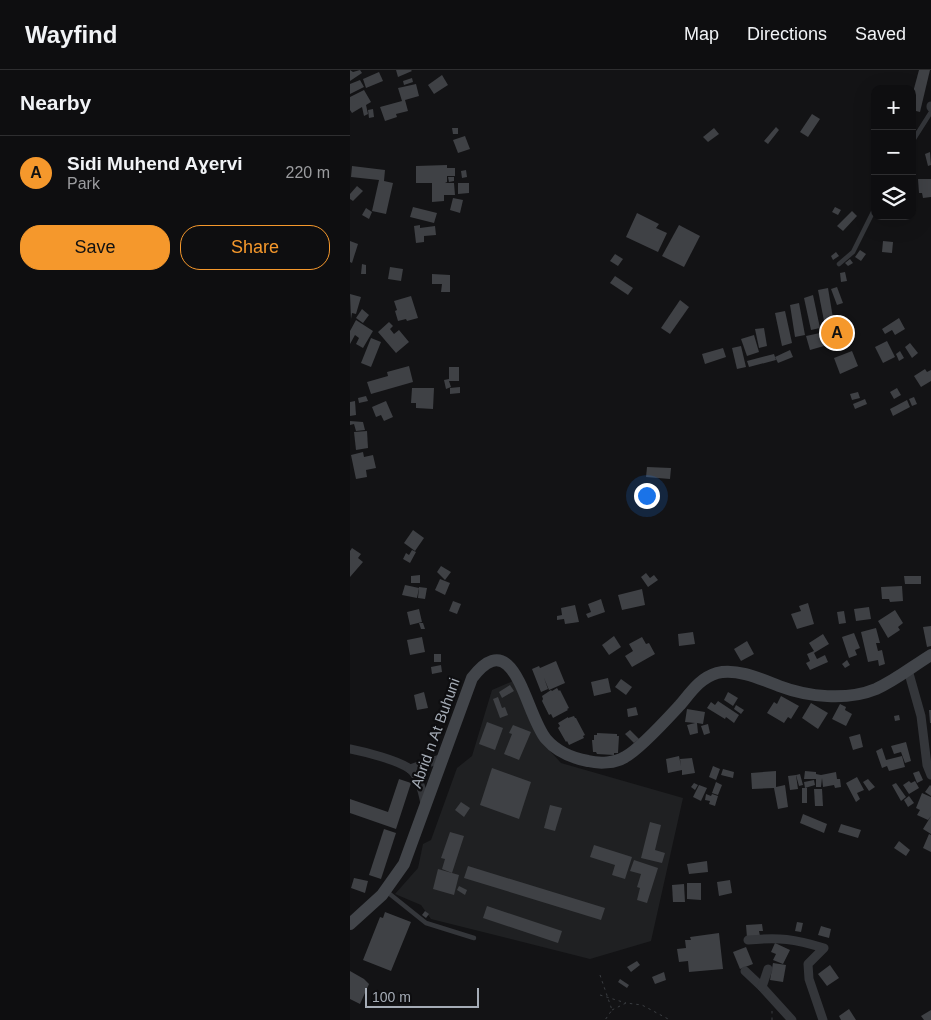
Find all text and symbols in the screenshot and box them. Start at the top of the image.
text: Wayfind [25,21,117,48]
text: Map [684,24,719,44]
text: Directions [747,24,827,44]
text: Saved [855,24,906,44]
map controls [871,85,916,220]
button: + [871,85,916,130]
text: Nearby [20,91,91,114]
button: − [871,130,916,175]
text: Sidi Muḥend Aɣeṛvi [67,153,243,174]
text: A [30,164,42,181]
text: 220 m [286,164,330,181]
text: Park [67,175,100,192]
button: layers [871,175,916,220]
button: Save [20,225,170,270]
button: Share [180,225,330,270]
pin: A [821,314,853,352]
your location [634,483,660,509]
street label: Abrid n At Buhuni [407,676,463,790]
scale bar [365,985,479,1008]
text: 100 m [372,989,411,1005]

